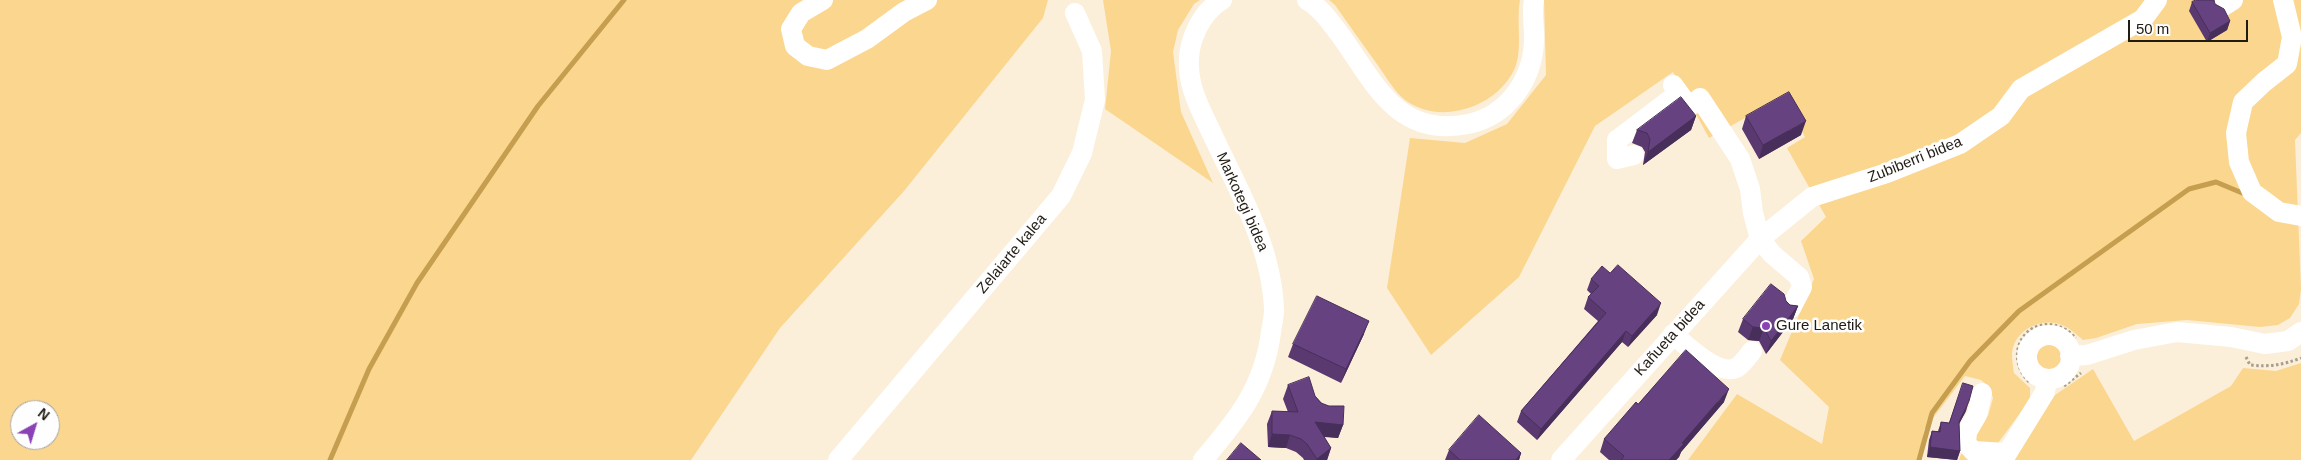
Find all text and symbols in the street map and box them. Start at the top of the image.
scale bar [2131,10,2251,42]
text: 50 m [2136,20,2169,37]
street label: Zubiberri bidea [1865,133,1965,187]
street label: Markotegi bidea [1212,150,1272,254]
street label: Zelaiarte kalea [973,211,1051,297]
street label: Kañueta bidea [1631,296,1709,380]
place label: Gure Lanetik [1776,317,1862,335]
marker: Gure Lanetik [1760,320,1772,332]
north arrow [10,400,60,450]
text: N [35,405,53,424]

